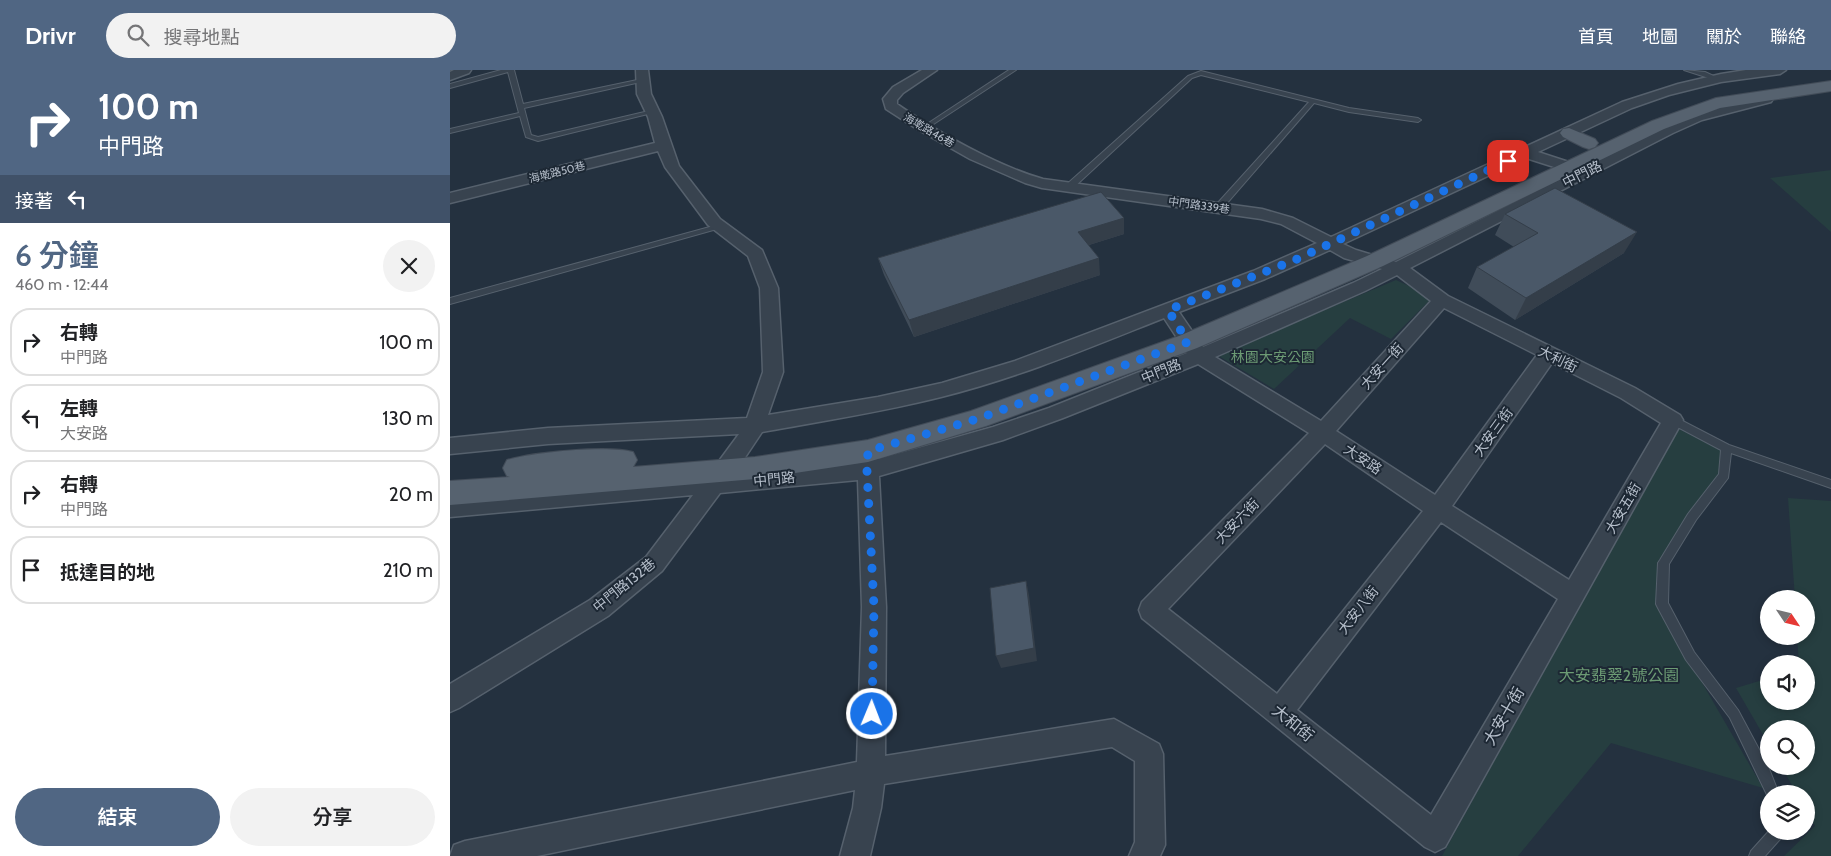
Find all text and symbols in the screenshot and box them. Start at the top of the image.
search box [106,13,456,58]
text: Drivr [25,21,76,50]
icon: search [124,21,152,49]
text: 搜尋地點 [164,26,240,49]
text: 首頁 [1578,26,1614,48]
text: 地圖 [1642,26,1678,48]
text: 關於 [1706,26,1742,48]
text: 聯絡 [1770,26,1806,48]
text: 100 m [98,85,199,128]
icon: right [15,90,80,155]
street label: 海墘路46巷 [901,110,957,150]
text: 中門路 [98,133,164,160]
pin [1487,140,1529,182]
icon: arrive [1494,147,1522,175]
street label: 中門路 [1559,156,1605,192]
street label: 海墘路50巷 [527,158,587,186]
icon: left [63,185,91,213]
text: 接著 [15,190,53,213]
street label: 中門路339巷 [1167,194,1231,216]
text: 6 分鐘 [15,237,99,274]
button: close [383,240,435,292]
text: 460 m · 12:44 [15,275,109,294]
text: 右轉 [60,321,98,344]
icon: right [17,328,45,356]
text: 100 m [379,331,433,354]
street label: 大安一街 [1357,339,1407,393]
street label: 大利街 [1535,342,1581,376]
text: 中門路 [60,348,108,367]
park label: 林園大安公園 [1231,348,1315,366]
street label: 中門路 [1138,355,1184,387]
text: 左轉 [60,397,98,420]
icon: left [17,404,45,432]
street label: 大安三街 [1469,404,1517,460]
text: 130 m [382,407,433,430]
text: 大安路 [60,424,108,443]
street label: 大安路 [1341,440,1385,478]
street label: 中門路 [752,468,796,490]
text: 右轉 [60,473,98,496]
street label: 大安五街 [1601,479,1645,537]
icon: right [17,480,45,508]
text: 20 m [389,483,433,506]
street label: 大安六街 [1211,495,1263,547]
text: 中門路 [60,500,108,519]
street label: 中門路132巷 [589,554,659,616]
icon: arrive [17,556,45,584]
text: 210 m [383,559,433,582]
text: 抵達目的地 [60,561,155,584]
street label: 大安八街 [1334,582,1382,638]
north arrow [1760,590,1815,645]
map controls [1760,590,1815,840]
button: sound [1760,655,1815,710]
park label: 大安翡翠2號公園 [1559,666,1679,685]
street label: 大安十街 [1480,684,1528,748]
position arrow [845,687,897,739]
street label: 大和街 [1268,701,1318,745]
button: search [1760,720,1815,775]
button: layers [1760,785,1815,840]
button: 結束 [15,788,220,846]
button: 分享 [230,788,435,846]

